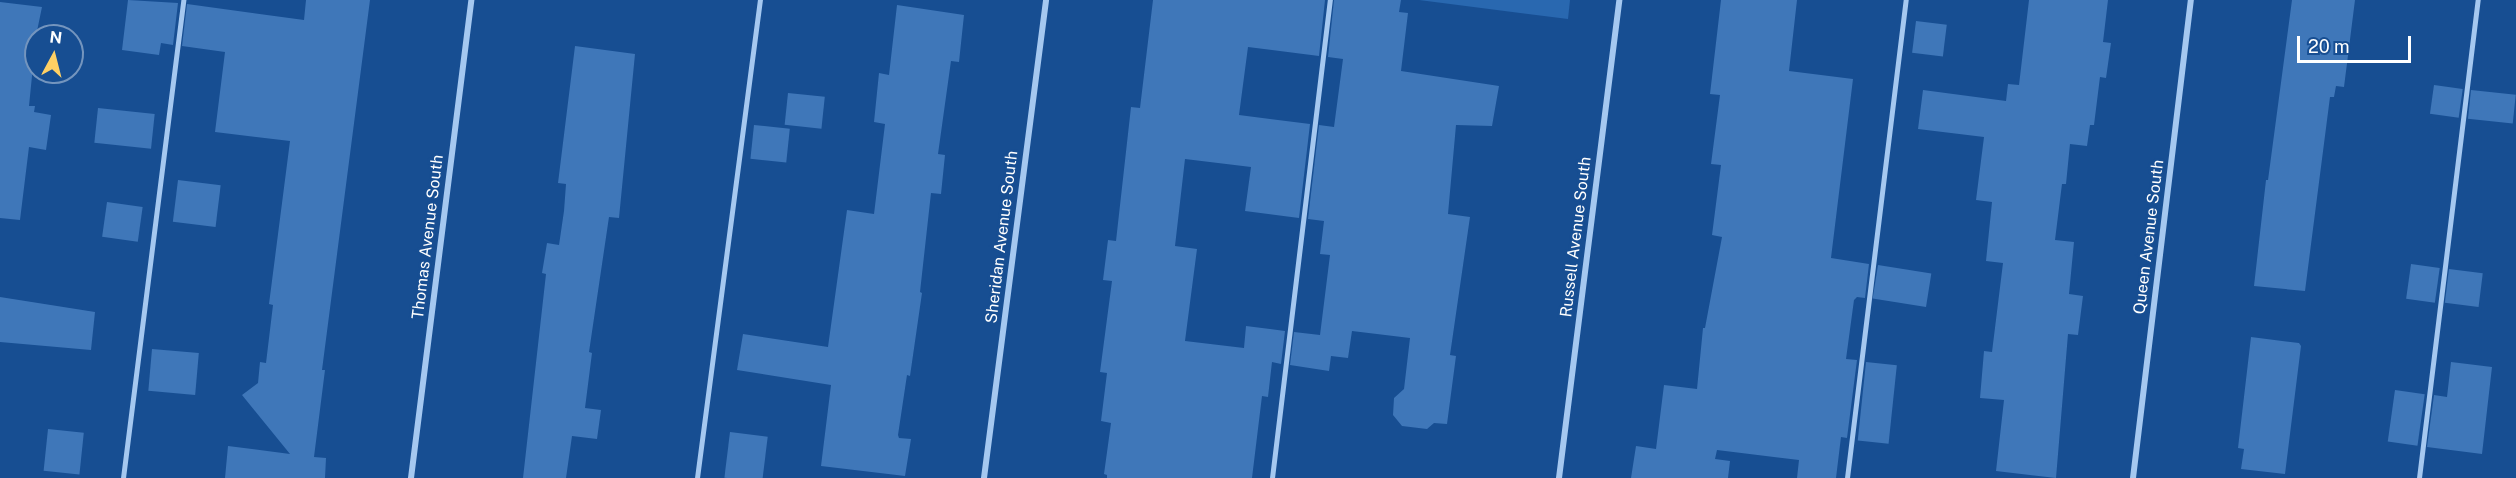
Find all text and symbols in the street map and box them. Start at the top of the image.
north arrow [24,24,84,84]
scale bar [2300,24,2414,62]
text: N [49,27,63,48]
text: 20 m [2308,36,2350,57]
street label: Sheridan Avenue South [982,149,1022,325]
street label: Thomas Avenue South [408,154,448,320]
street label: Russell Avenue South [1557,156,1595,318]
street label: Queen Avenue South [2130,159,2168,315]

